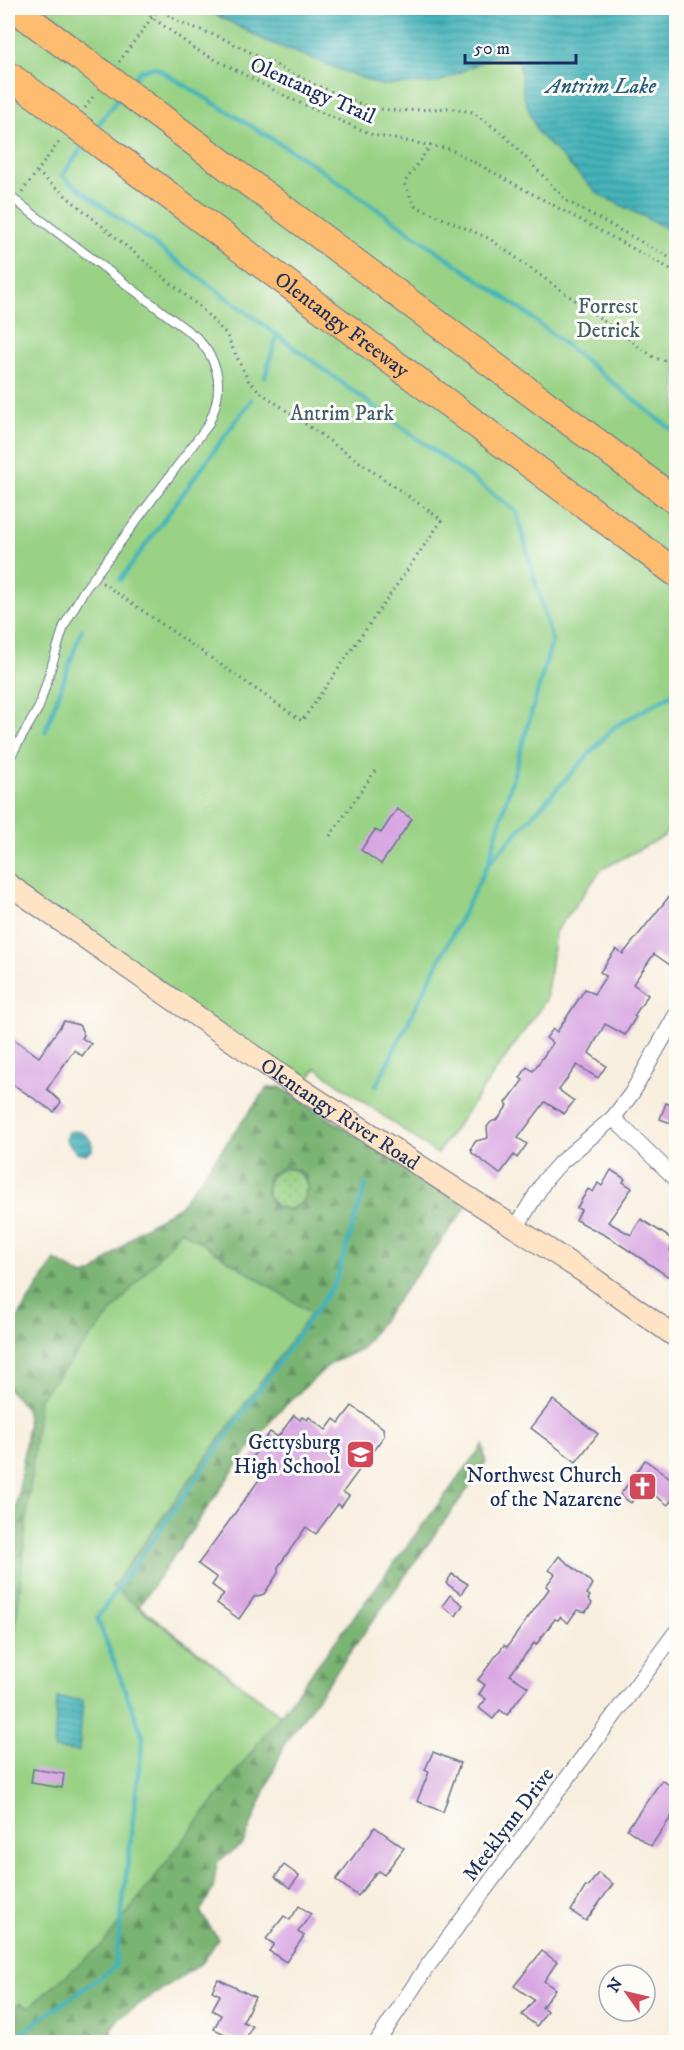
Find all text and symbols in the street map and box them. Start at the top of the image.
scale bar [465,27,576,65]
text: 50 m [474,38,510,60]
street label: Olentangy Trail [246,52,380,130]
water label: Antrim Lake [543,73,657,100]
street label: Olentangy Freeway [269,267,415,384]
park label: Forrest Detrick [576,294,640,344]
park label: Antrim Park [290,401,394,427]
street label: Olentangy River Road [255,1053,425,1177]
place label: Gettysburg High School [234,1430,341,1480]
school or university icon: Gettysburg High School [345,1438,377,1470]
place label: Northwest Church of the Nazarene [466,1463,622,1513]
church icon: Northwest Church of the Nazarene [627,1471,659,1503]
street label: Meeklynn Drive [458,1762,560,1887]
north arrow [597,1963,657,2023]
text: N [603,1974,627,1996]

